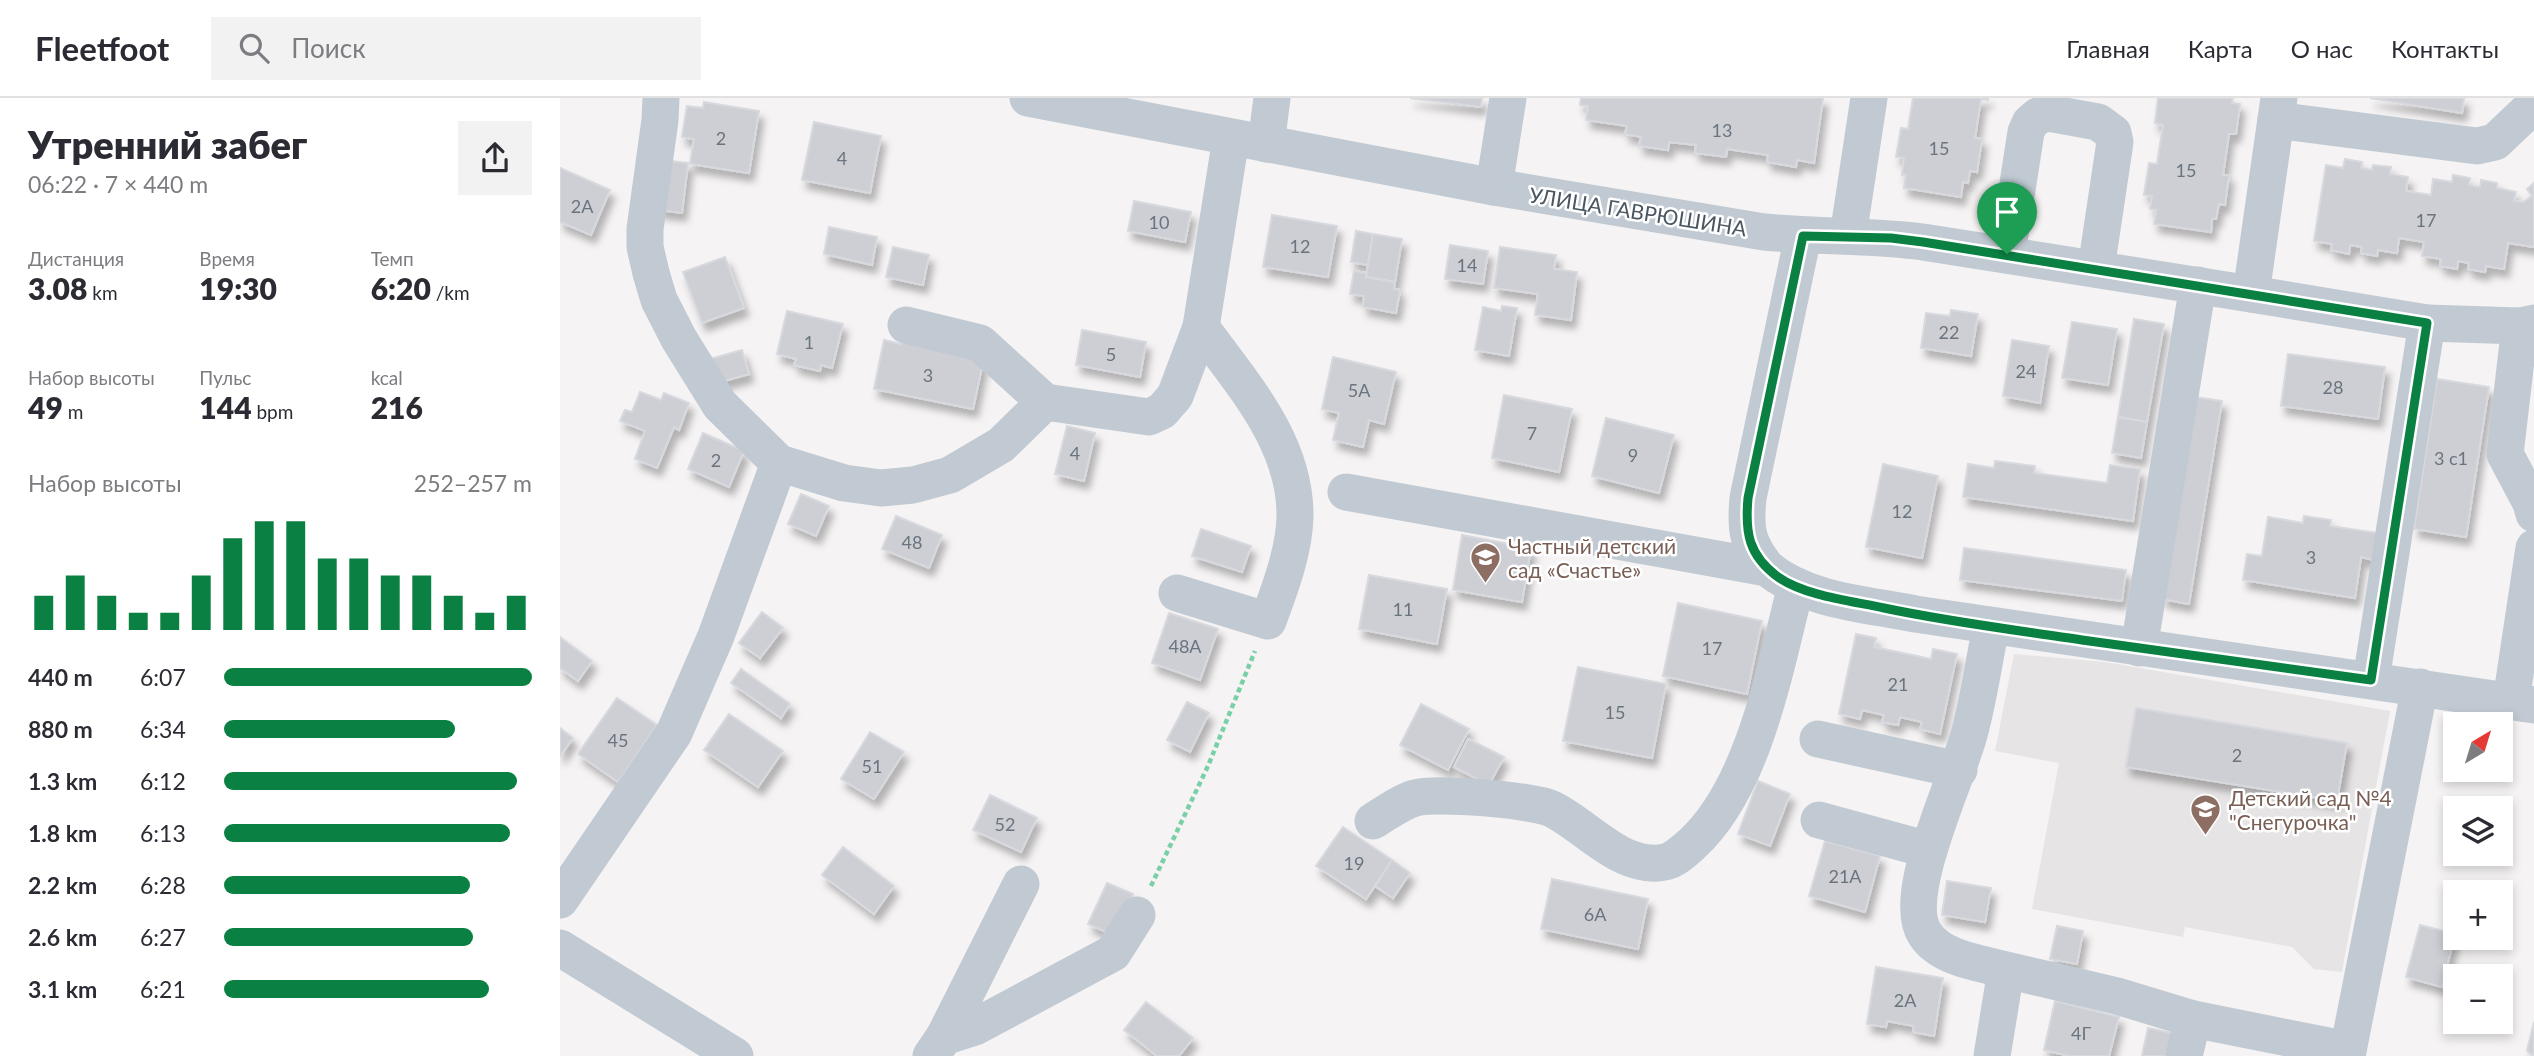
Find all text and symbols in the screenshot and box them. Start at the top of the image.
search box [211,17,701,80]
text: Fleetfoot [35,28,169,68]
icon: search [235,29,273,67]
text: Поиск [291,32,366,64]
text: Главная [2066,34,2150,63]
text: Карта [2188,34,2253,63]
text: О нас [2291,34,2353,63]
text: Контакты [2391,34,2499,63]
house number: 13 [1712,119,1732,141]
text: Утренний забег [28,121,307,167]
button: share [458,121,532,195]
house number: 2 [716,127,726,149]
house number: 15 [1929,137,1949,159]
house number: 4 [837,147,847,169]
house number: 15 [2176,159,2196,181]
text: 06:22 · 7 × 440 m [28,170,208,198]
street label: УЛИЦА ГАВРЮШИНА [1528,181,1749,241]
pin [1977,182,2037,254]
icon: arrive [1988,193,2026,231]
house number: 2А [571,195,594,217]
house number: 17 [2416,209,2436,231]
house number: 10 [1149,211,1169,233]
house number: 12 [1290,235,1310,257]
text: Дистанция [28,247,124,270]
text: Время [199,247,255,270]
text: Темп [371,247,414,270]
house number: 14 [1457,254,1477,276]
text: 3.08 [28,270,87,306]
text: 19:30 [199,270,277,306]
text: 6:20 [371,270,431,306]
text: km [87,281,118,304]
text: /km [431,281,470,304]
house number: 22 [1939,321,1959,343]
house number: 1 [804,331,814,353]
house number: 5 [1106,343,1116,365]
house number: 24 [2016,360,2036,382]
house number: 3 [923,364,933,386]
text: Набор высоты [28,366,155,389]
text: Пульс [199,366,251,389]
text: kcal [371,366,403,389]
house number: 28 [2323,376,2343,398]
house number: 5А [1348,379,1371,401]
text: 49 [28,389,63,425]
text: 144 [199,389,252,425]
text: 216 [371,389,423,425]
text: m [63,400,83,423]
text: bpm [252,400,293,423]
house number: 7 [1527,422,1537,444]
house number: 4 [1070,442,1080,464]
house number: 9 [1628,444,1638,466]
house number: 3 с1 [2434,447,2468,469]
house number: 2 [711,449,721,471]
text: Набор высоты [28,469,182,497]
text: 252–257 m [414,469,532,497]
house number: 12 [1892,500,1912,522]
house number: 48 [902,531,922,553]
place label: Частный детский сад «Счастье» [1508,533,1676,582]
school or university icon: Частный детский сад «Счастье» [1468,540,1502,584]
house number: 3 [2306,546,2316,568]
house number: 11 [1393,598,1413,620]
house number: 48А [1168,635,1202,657]
house number: 17 [1702,637,1722,659]
text: 440 m [28,663,93,691]
text: 6:07 [140,663,186,691]
house number: 21 [1888,673,1908,695]
house number: 15 [1605,701,1625,723]
north arrow [2443,712,2513,782]
map controls [2443,712,2513,1034]
text: 880 m [28,715,93,743]
text: 6:34 [140,715,186,743]
house number: 45 [608,729,628,751]
house number: 2 [2232,744,2242,766]
house number: 51 [862,755,882,777]
text: 1.3 km [28,767,97,795]
text: 6:12 [140,767,186,795]
place label: Детский сад №4 "Снегурочка" [2229,785,2392,834]
school or university icon: Детский сад №4 "Снегурочка" [2189,792,2223,836]
button: layers [2443,796,2513,866]
house number: 52 [995,813,1015,835]
text: 1.8 km [28,819,97,847]
text: 6:13 [140,819,186,847]
house number: 19 [1344,852,1364,874]
house number: 21А [1828,865,1862,887]
text: 2.2 km [28,871,97,899]
text: 6:28 [140,871,186,899]
button: + [2443,880,2513,950]
house number: 6А [1584,903,1607,925]
text: 2.6 km [28,923,97,951]
text: 6:27 [140,923,186,951]
button: − [2443,964,2513,1034]
text: 3.1 km [28,975,97,1003]
text: 6:21 [140,975,186,1003]
house number: 2А [1894,989,1917,1011]
house number: 4Г [2071,1022,2091,1044]

